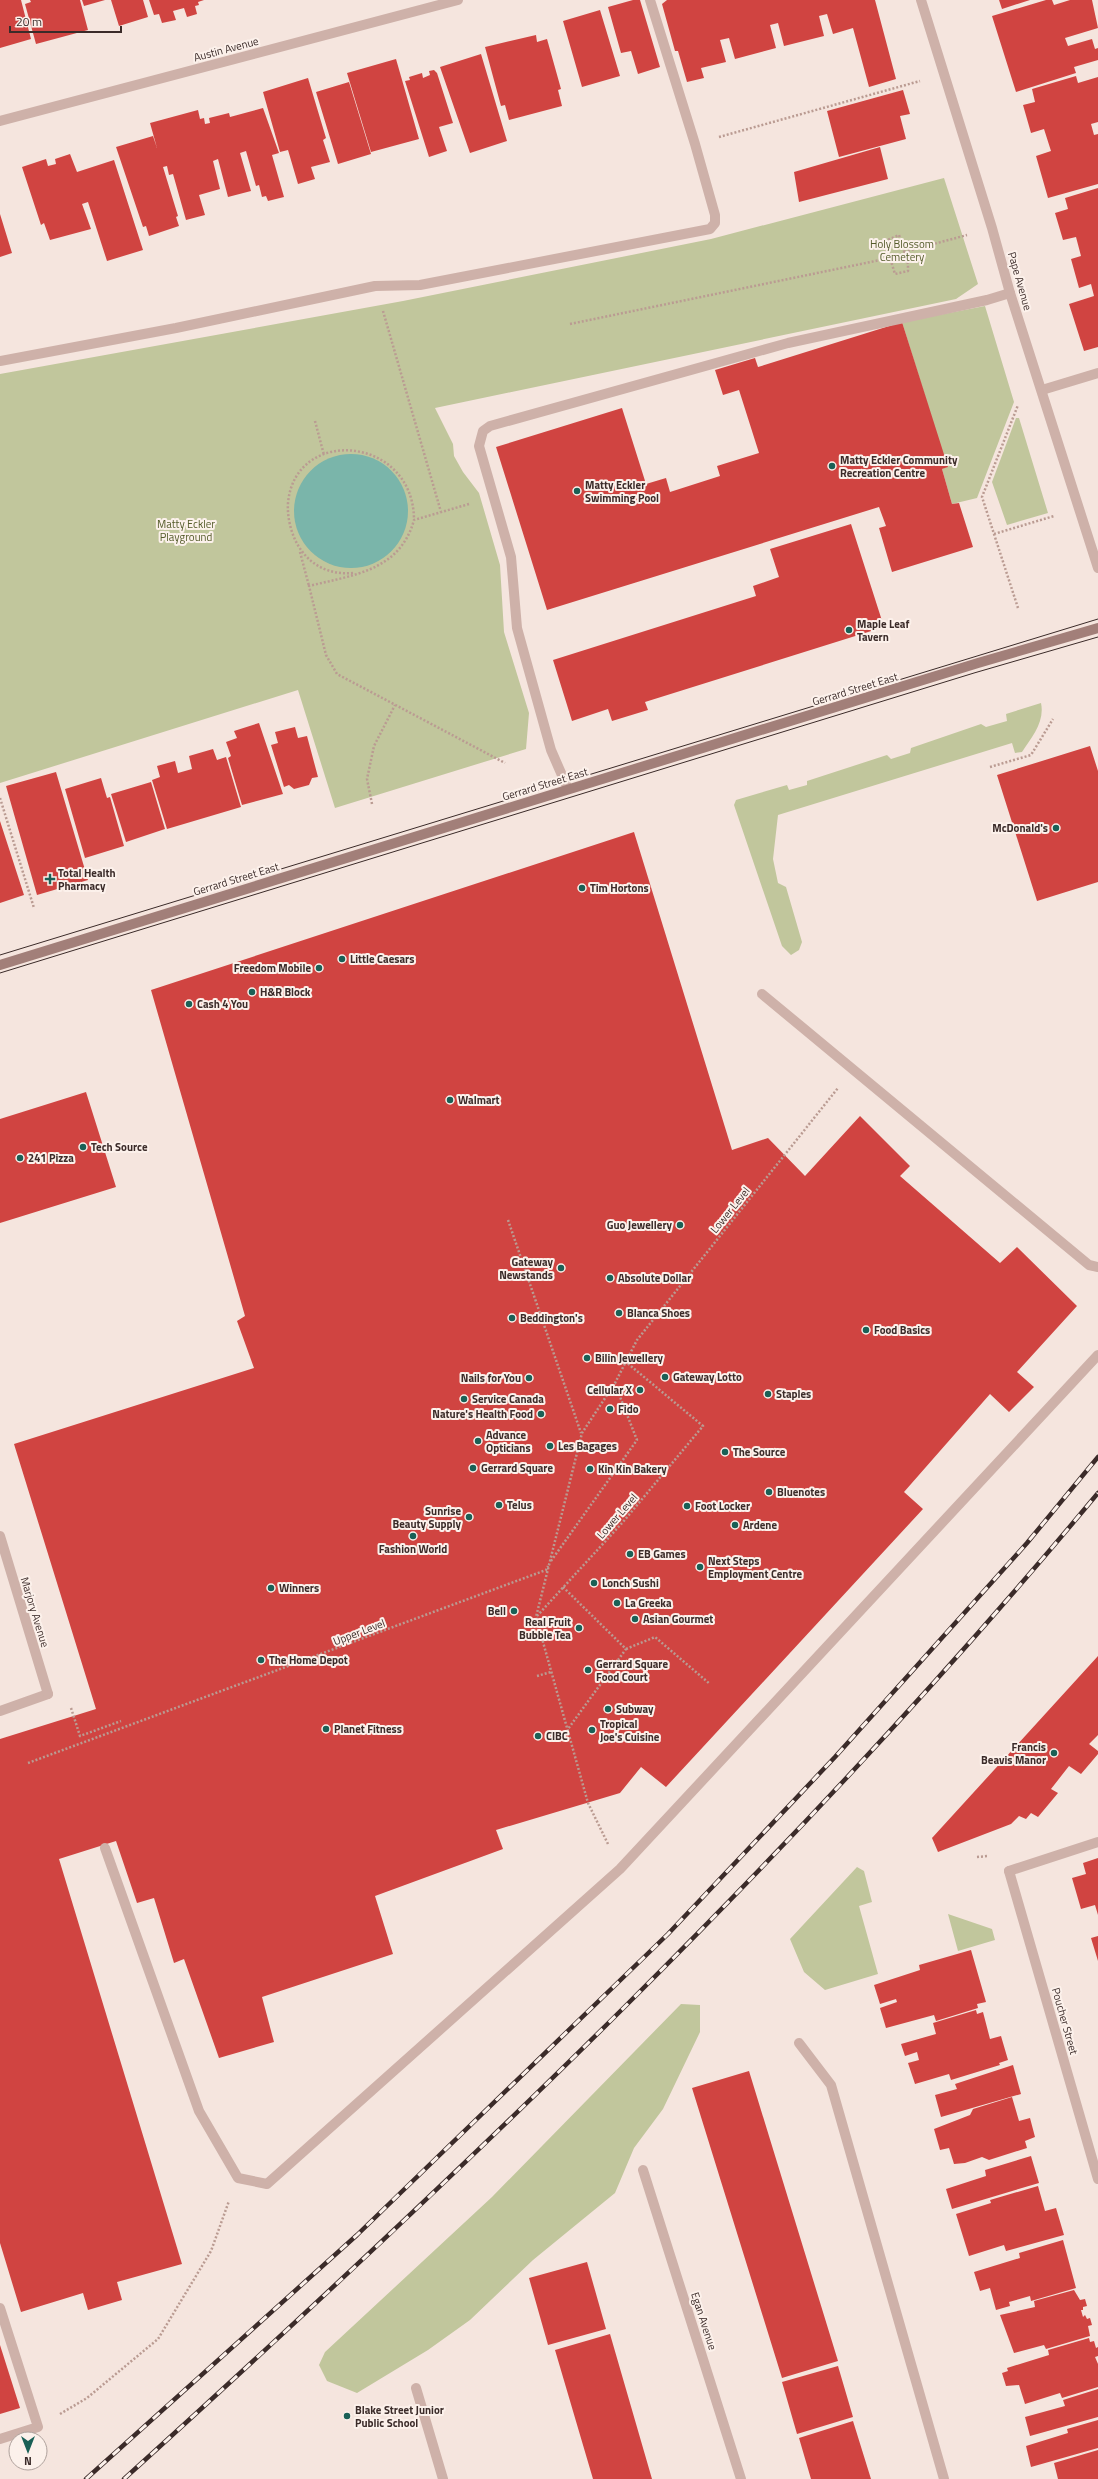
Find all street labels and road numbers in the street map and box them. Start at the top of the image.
street label: Austin Avenue [192,33,261,65]
street label: Pape Avenue [1004,250,1036,313]
street label: Gerrard Street East [810,668,900,710]
street label: Gerrard Street East [500,763,590,805]
street label: Gerrard Street East [191,858,281,900]
street label: Lower Level [706,1184,754,1236]
street label: Lower Level [593,1490,641,1542]
street label: Marjory Avenue [17,1575,53,1650]
street label: Upper Level [331,1615,387,1649]
street label: Poucher Street [1048,1986,1082,2056]
street label: Egan Avenue [687,2290,721,2352]

